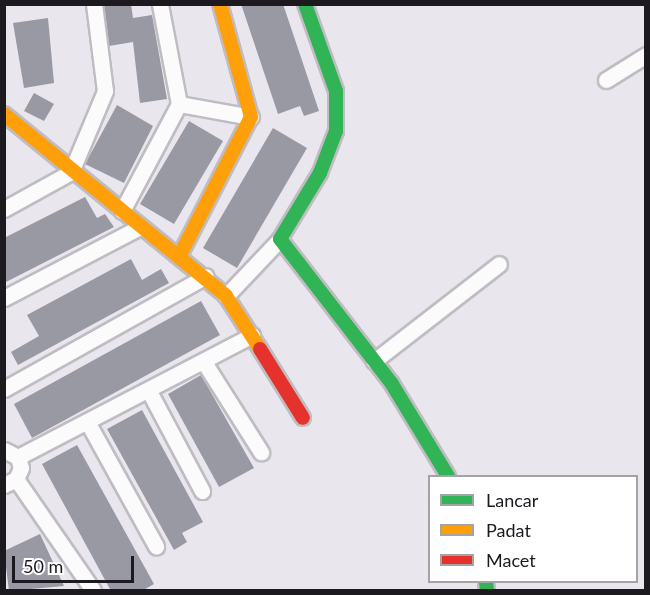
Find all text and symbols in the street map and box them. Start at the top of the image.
legend [428,475,638,583]
text: Lancar [486,489,538,511]
text: Padat [486,519,531,541]
scale bar [15,544,136,582]
text: Macet [486,549,536,571]
text: 50 m [23,555,63,577]

